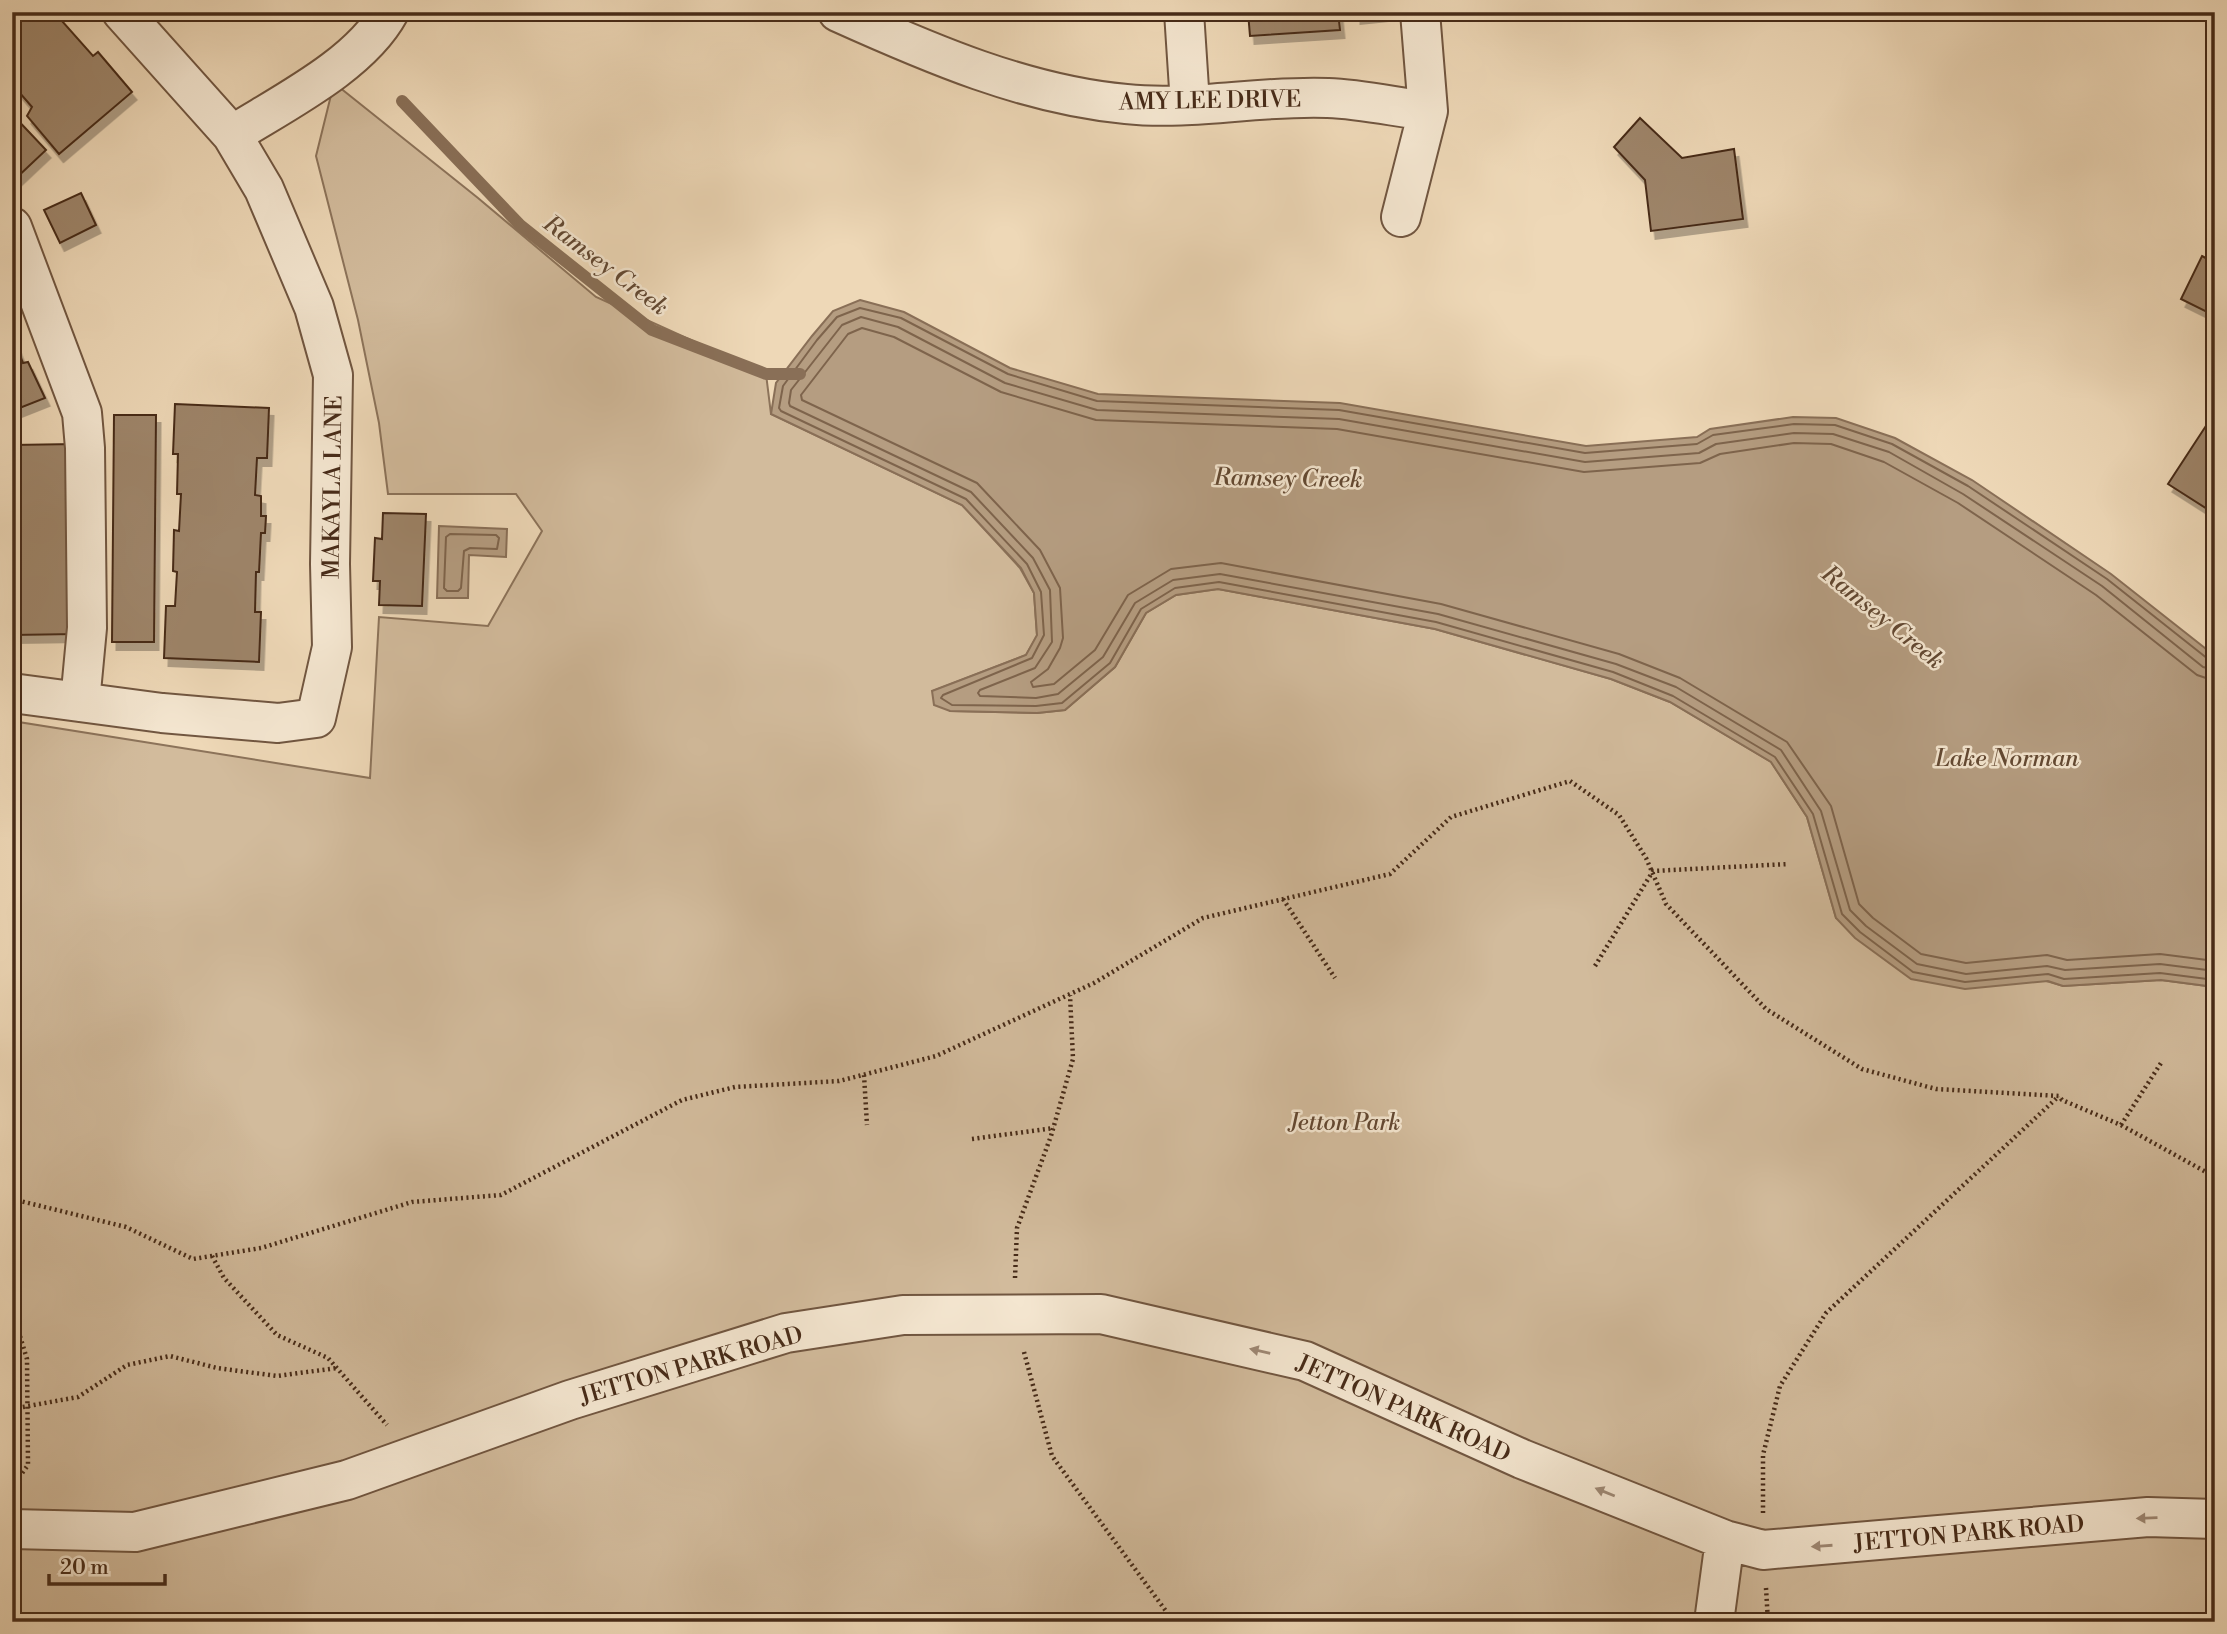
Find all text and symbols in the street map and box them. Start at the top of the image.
street label: AMY LEE DRIVE [1118,85,1302,117]
water label: Ramsey Creek [536,208,674,323]
street label: MAKAYLA LANE [317,395,349,579]
water label: Ramsey Creek [1212,463,1363,495]
water label: Ramsey Creek [1814,559,1950,676]
water label: Lake Norman [1934,744,2079,774]
park label: Jetton Park [1287,1109,1400,1137]
street label: JETTON PARK ROAD [575,1321,806,1412]
one-way arrow [1248,1345,1270,1356]
street label: JETTON PARK ROAD [1291,1349,1515,1469]
one-way arrow [1595,1487,1616,1498]
street label: JETTON PARK ROAD [1852,1510,2085,1558]
one-way arrow [2135,1513,2157,1524]
one-way arrow [1811,1541,1833,1552]
scale bar [49,1543,164,1587]
text: 20 m [60,1555,109,1581]

